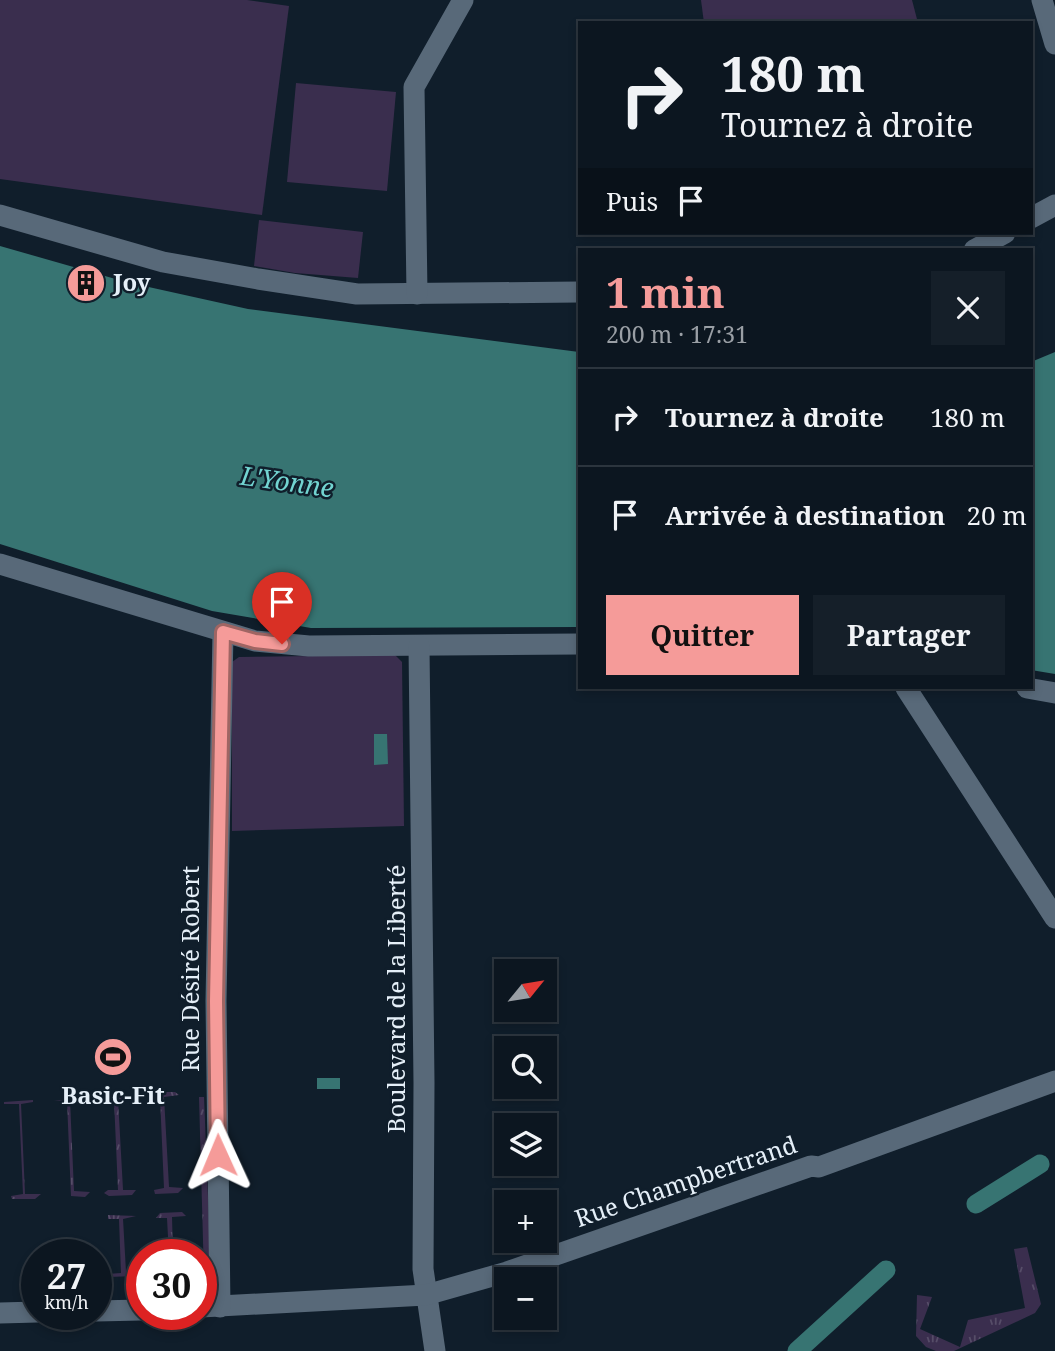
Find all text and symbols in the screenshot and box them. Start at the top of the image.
text: 180 m [721,40,865,106]
icon: right [606,49,697,140]
text: Tournez à droite [721,103,973,146]
icon: arrive [672,182,710,220]
text: Puis [606,183,658,219]
building icon: Joy [65,262,107,304]
text: 1 min [606,263,725,320]
place label: Joy [112,265,151,298]
button: close [931,271,1005,345]
text: 200 m · 17:31 [606,318,748,350]
icon: right [606,398,644,436]
text: Tournez à droite [665,399,884,435]
text: 180 m [930,399,1005,435]
water label: L'Yonne [237,457,336,505]
icon: arrive [606,496,644,534]
text: Arrivée à destination [665,497,945,533]
text: 20 m [966,497,1027,533]
pin [252,572,312,644]
icon: arrive [263,583,301,621]
button: Quitter [606,595,799,675]
button: Partager [813,595,1005,675]
street label: Boulevard de la Liberté [379,865,412,1133]
street label: Rue Désiré Robert [173,866,206,1072]
north arrow [494,959,556,1022]
map controls [494,959,557,1330]
sports icon: Basic-Fit [92,1036,134,1078]
button: search [494,1036,557,1099]
place label: Basic-Fit [61,1078,165,1111]
button: layers [494,1113,557,1176]
position arrow [181,1118,255,1192]
street label: Rue Champbertrand [570,1127,801,1234]
button: + [494,1190,557,1253]
speed limit sign: 30 [126,1239,217,1330]
text: 27 [47,1252,86,1299]
button: − [494,1267,557,1330]
text: km/h [44,1290,89,1314]

